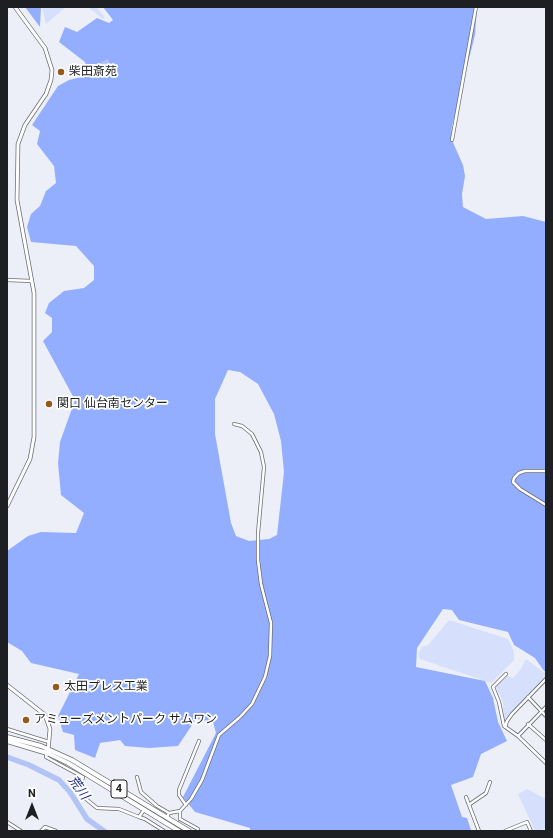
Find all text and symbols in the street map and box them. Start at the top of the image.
place label: 柴田斎苑 [69,65,117,79]
marker: 柴田斎苑 [56,67,66,77]
place label: 関口 仙台南センター [57,397,168,411]
marker: 関口 仙台南センター [44,399,54,409]
place label: 太田プレス工業 [64,680,148,694]
marker: 太田プレス工業 [51,682,61,692]
place label: アミューズメントパーク サムワン [34,713,217,727]
marker: アミューズメントパーク サムワン [21,715,31,725]
water label: 荒川 [64,773,92,803]
road number: 4 [111,780,127,798]
north arrow [12,786,52,826]
text: N [28,787,36,800]

